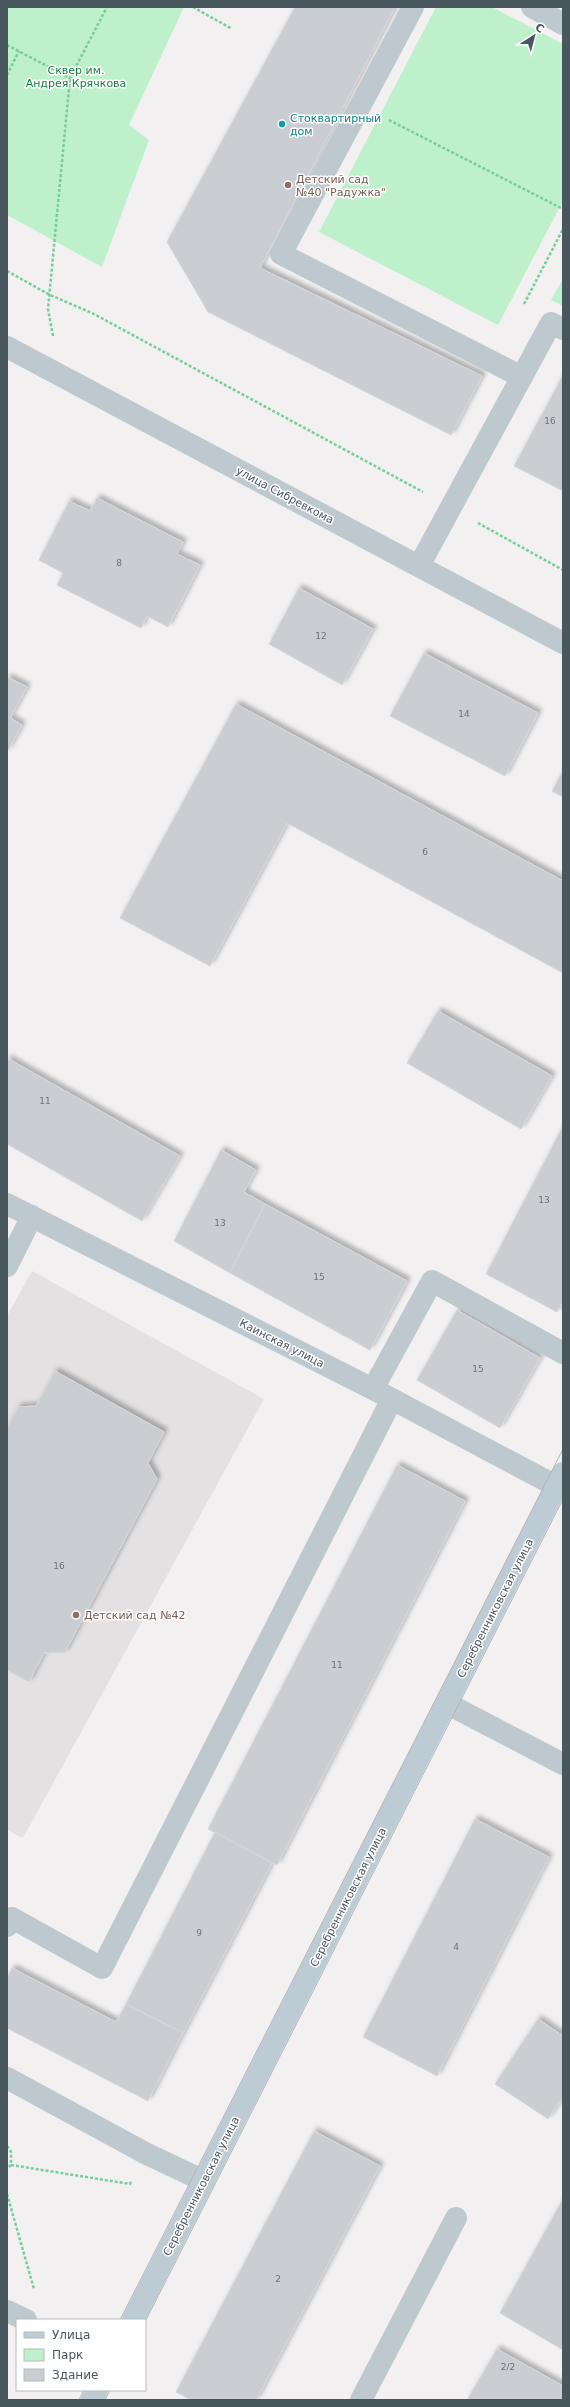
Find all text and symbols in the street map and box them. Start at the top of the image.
north arrow [514,16,554,56]
text: С [532,21,547,36]
park label: Сквер им. Андрея Крячкова [26,64,126,90]
place label: Стоквартирный дом [290,112,381,138]
marker: Стоквартирный дом [277,119,287,129]
place label: Детский сад №40 "Радужка" [296,173,386,199]
marker: Детский сад №40 "Радужка" [283,180,293,190]
house number: 16 [544,416,556,426]
street label: улица Сибревкома [234,464,336,527]
house number: 8 [116,558,122,568]
house number: 12 [315,631,327,641]
house number: 14 [458,709,470,719]
house number: 6 [422,847,428,857]
house number: 11 [39,1096,51,1106]
house number: 13 [538,1195,550,1205]
house number: 13 [214,1218,226,1228]
house number: 15 [313,1272,325,1282]
street label: Каинская улица [237,1316,326,1370]
house number: 15 [472,1364,484,1374]
street label: Серебренниковская улица [455,1536,536,1680]
house number: 16 [53,1561,65,1571]
place label: Детский сад №42 [84,1609,186,1622]
marker: Детский сад №42 [71,1610,81,1620]
house number: 11 [331,1660,343,1670]
street label: Серебренниковская улица [308,1825,389,1969]
house number: 9 [196,1928,202,1938]
house number: 4 [453,1942,459,1952]
street label: Серебренниковская улица [161,2114,242,2258]
house number: 2 [275,2274,281,2284]
legend [16,2319,146,2391]
text: Улица [52,2328,90,2342]
text: Парк [52,2348,83,2362]
house number: 2/2 [501,2362,515,2372]
text: Здание [52,2368,98,2382]

